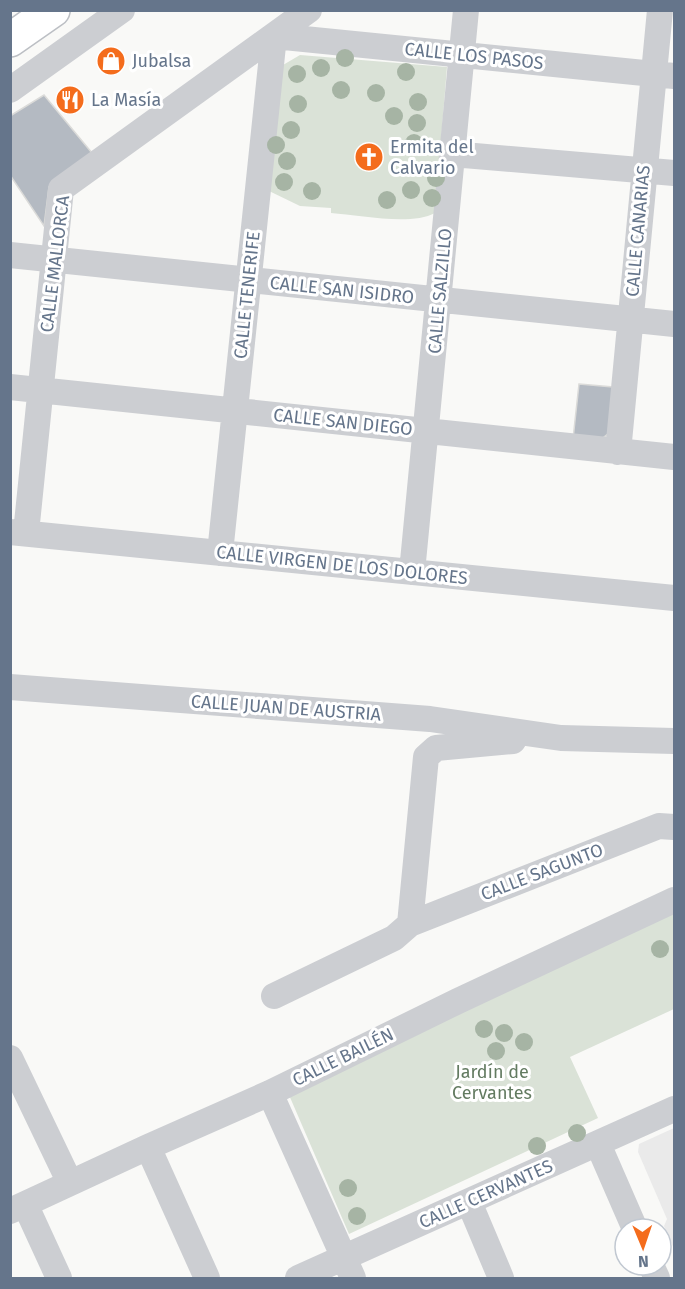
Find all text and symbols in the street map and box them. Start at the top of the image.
street label: CALLE LOS PASOS [403,38,545,74]
shop icon: Jubalsa [95,45,127,77]
place label: Jubalsa [132,50,191,72]
restaurant icon: La Masía [54,84,86,116]
place label: La Masía [91,89,161,111]
place label: Ermita del Calvario [390,136,474,179]
church icon: Ermita del Calvario [353,141,385,173]
street label: CALLE CANARIAS [621,164,655,298]
street label: CALLE MALLORCA [36,194,74,334]
street label: CALLE SALZILLO [424,227,456,355]
street label: CALLE TENERIFE [229,230,265,360]
street label: CALLE SAN ISIDRO [269,271,415,309]
street label: CALLE SAN DIEGO [272,404,414,440]
street label: CALLE VIRGEN DE LOS DOLORES [215,541,469,589]
street label: CALLE JUAN DE AUSTRIA [190,690,382,726]
street label: CALLE SAGUNTO [478,839,606,905]
street label: CALLE BAILÉN [288,1022,397,1091]
park label: Jardín de Cervantes [452,1061,532,1104]
street label: CALLE CERVANTES [416,1155,556,1233]
north arrow [613,1217,673,1277]
text: N [638,1252,649,1271]

